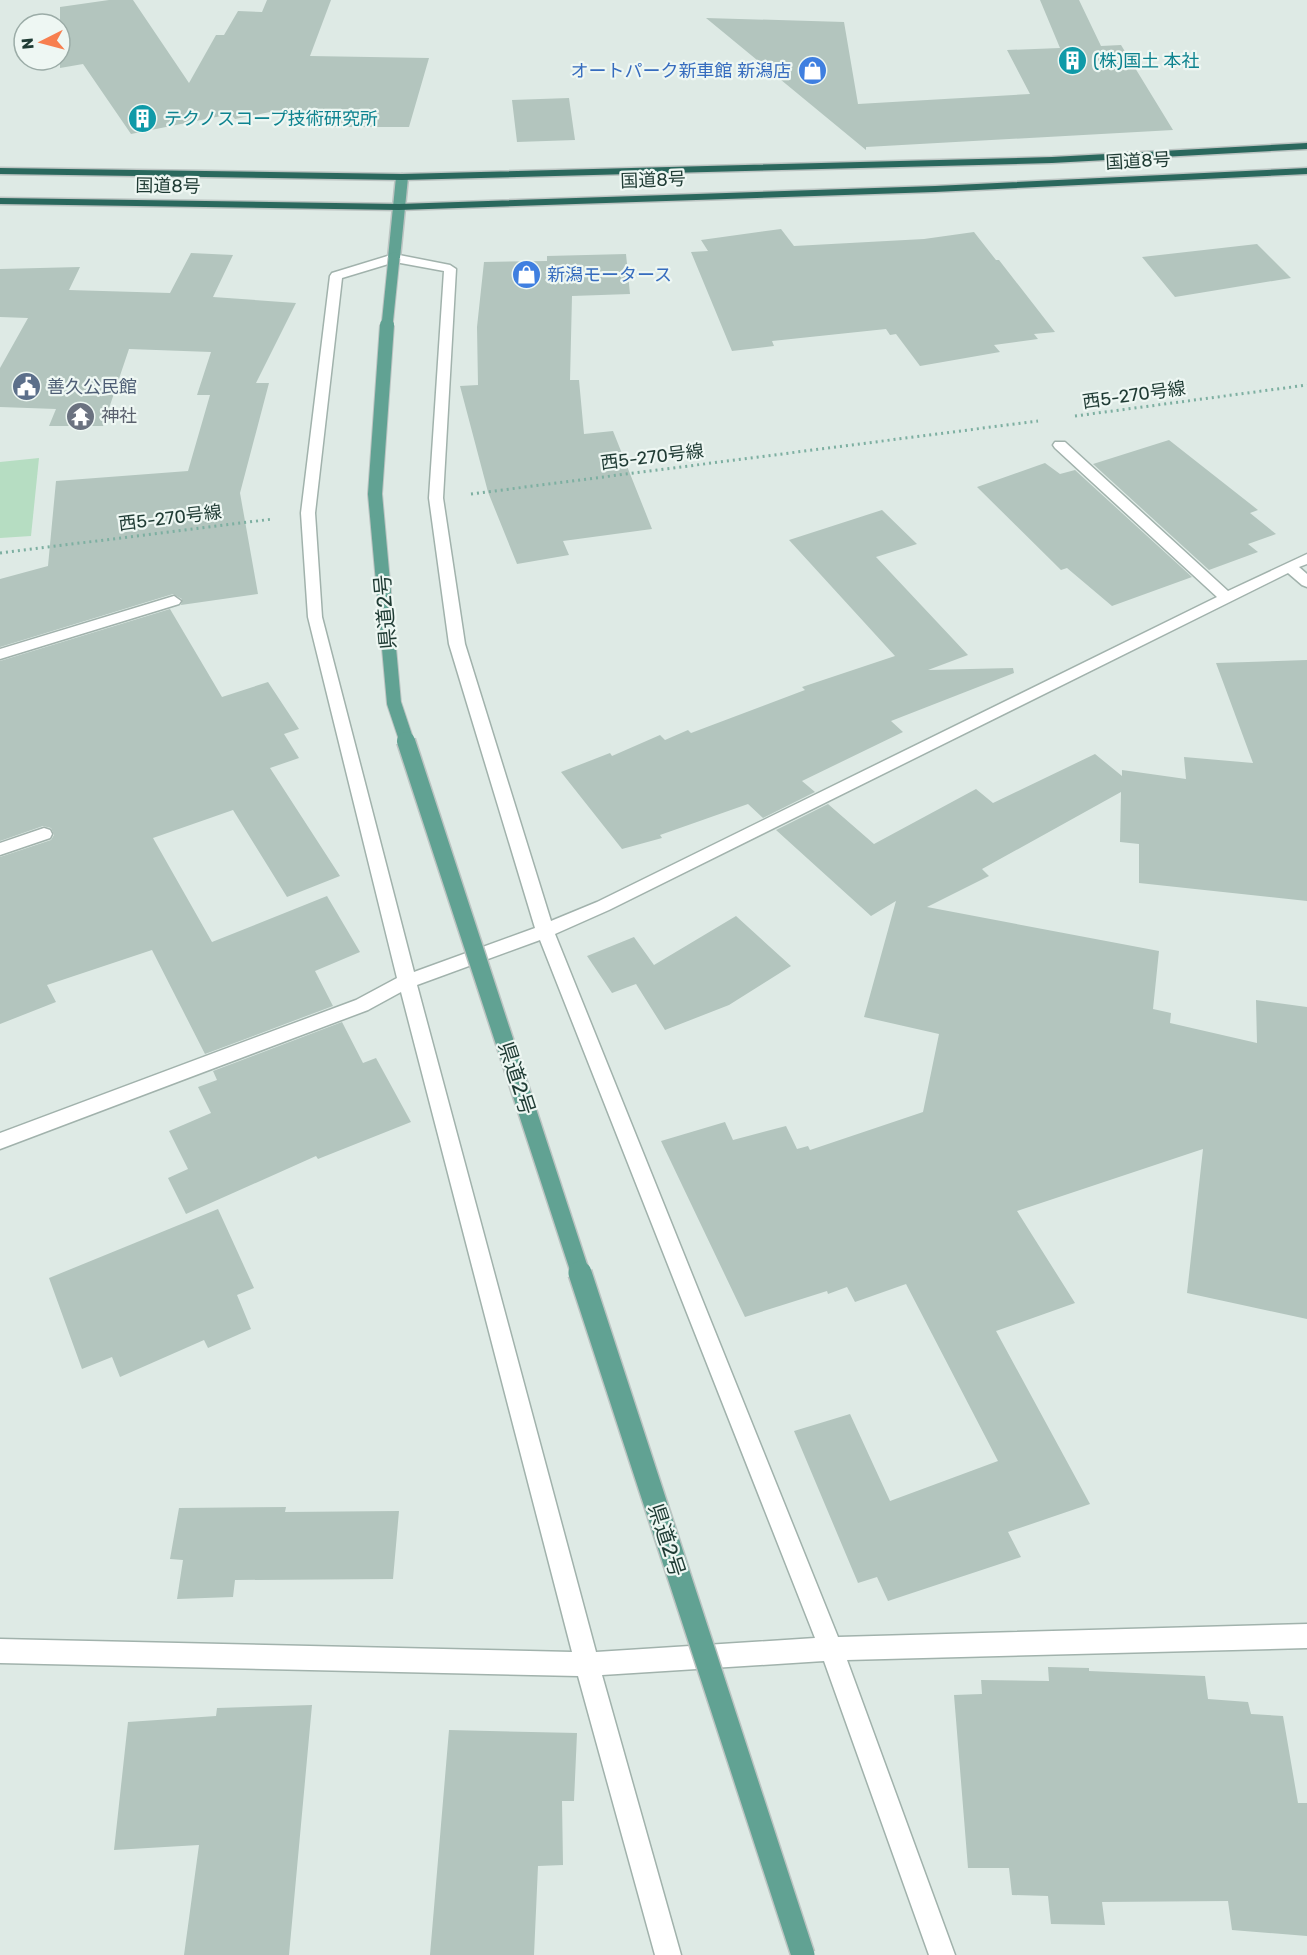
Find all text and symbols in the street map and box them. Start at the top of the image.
north arrow [12,12,72,72]
text: N [18,37,38,50]
building icon: (株)国土 本社 [1056,45,1088,77]
place label: (株)国土 本社 [1093,50,1200,72]
shop icon: オートパーク新車館 新潟店 [796,55,828,87]
place label: オートパーク新車館 新潟店 [571,60,791,82]
building icon: テクノスコープ技術研究所 [127,103,159,135]
place label: テクノスコープ技術研究所 [164,108,378,130]
street label: 国道8号 [1105,148,1171,174]
street label: 国道8号 [620,168,686,192]
street label: 国道8号 [135,174,201,198]
shop icon: 新潟モータース [510,259,542,291]
place label: 新潟モータース [547,264,672,286]
public building icon: 善久公民館 [10,371,42,403]
place label: 善久公民館 [47,376,137,398]
street label: 西5-270号線 [1081,377,1187,413]
temple icon: 神社 [64,400,96,432]
place label: 神社 [101,405,137,427]
street label: 西5-270号線 [599,440,705,474]
street label: 西5-270号線 [117,501,223,535]
street label: 県道2号 [369,573,401,651]
street label: 県道2号 [493,1038,541,1118]
street label: 県道2号 [643,1500,691,1580]

